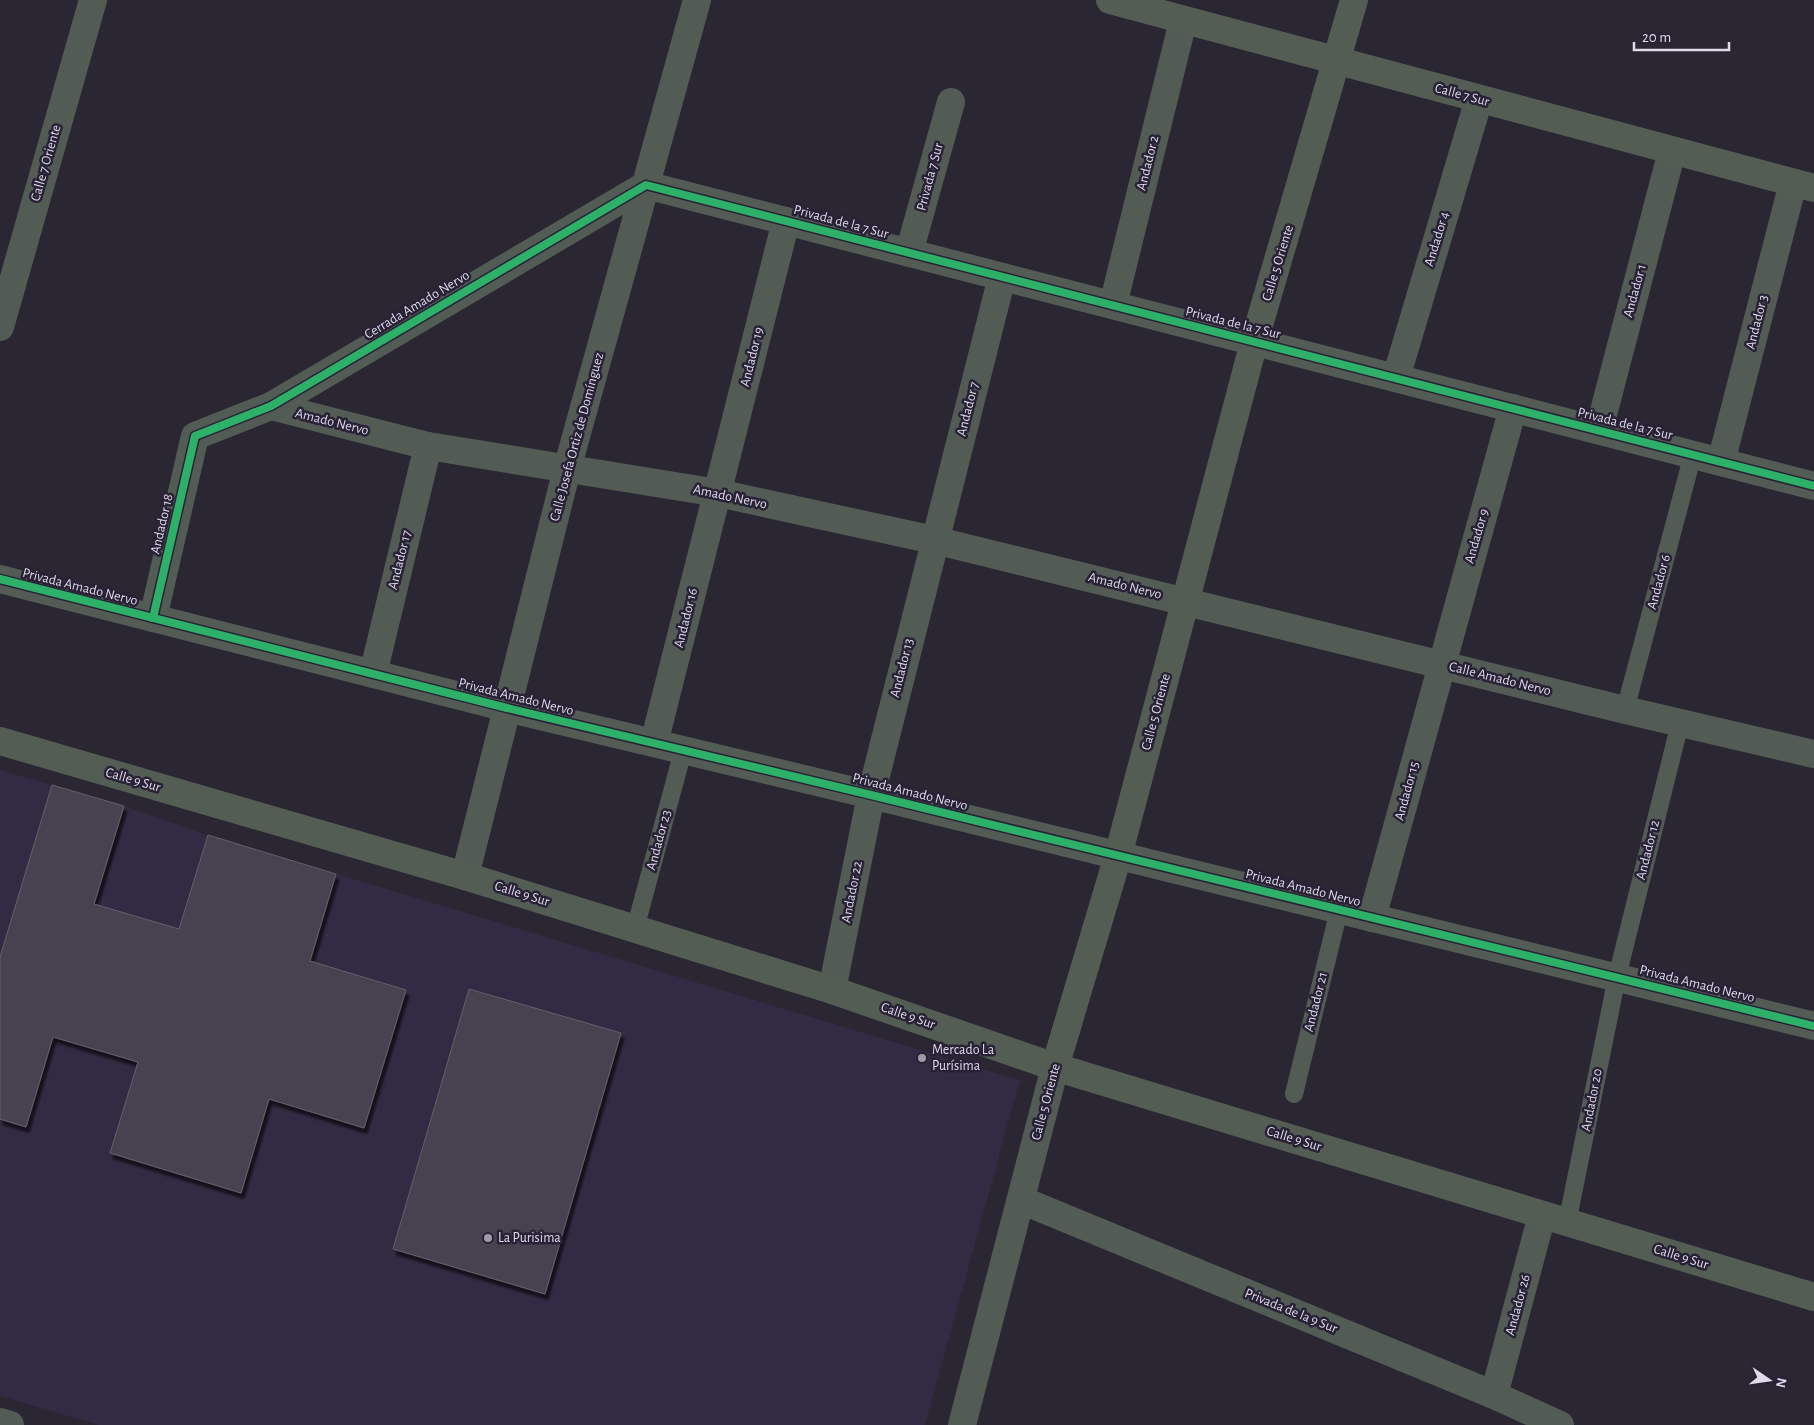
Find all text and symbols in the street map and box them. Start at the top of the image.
scale bar [1634,20,1729,52]
text: 20 m [1642,30,1671,45]
street label: Calle 7 Sur [1433,81,1491,109]
street label: Calle 7 Oriente [28,123,64,203]
street label: Andador 2 [1134,134,1162,192]
street label: Privada 7 Sur [914,141,946,212]
street label: Privada de la 7 Sur [792,203,890,242]
street label: Andador 4 [1422,210,1452,268]
street label: Calle 5 Oriente [1260,223,1296,303]
street label: Andador 1 [1621,263,1649,319]
street label: Cerrada Amado Nervo [362,268,472,342]
street label: Andador 3 [1743,293,1771,351]
street label: Privada de la 7 Sur [1184,304,1283,342]
street label: Andador 19 [738,326,766,388]
street label: Calle Josefa Ortiz de Domínguez [548,351,606,523]
street label: Andador 7 [954,380,982,438]
street label: Privada de la 7 Sur [1576,405,1675,443]
street label: Amado Nervo [294,406,370,438]
street label: Amado Nervo [692,482,768,512]
street label: Andador 18 [148,493,176,555]
street label: Andador 9 [1463,507,1491,565]
street label: Andador 17 [386,529,414,591]
street label: Andador 6 [1645,553,1673,611]
street label: Privada Amado Nervo [21,566,139,608]
street label: Amado Nervo [1087,570,1163,602]
street label: Andador 16 [672,587,700,649]
street label: Andador 13 [888,637,916,699]
street label: Calle Amado Nervo [1448,660,1553,698]
street label: Calle 5 Oriente [1139,672,1173,752]
street label: Privada Amado Nervo [457,676,575,718]
street label: Andador 15 [1392,760,1422,822]
street label: Calle 9 Sur [104,765,163,795]
street label: Privada Amado Nervo [851,771,969,813]
street label: Andador 23 [644,808,674,872]
street label: Andador 12 [1634,819,1662,881]
street label: Andador 22 [839,860,865,924]
street label: Privada Amado Nervo [1244,867,1362,909]
street label: Calle 9 Sur [493,879,551,909]
street label: Privada Amado Nervo [1638,963,1756,1005]
street label: Andador 21 [1302,971,1330,1033]
street label: Calle 9 Sur [879,1000,937,1032]
place label: Mercado La Purísima [932,1043,995,1073]
marker: Mercado La Purísima [916,1052,928,1064]
street label: Calle 5 Oriente [1029,1062,1063,1142]
street label: Andador 20 [1579,1068,1605,1132]
street label: Calle 9 Sur [1265,1124,1323,1154]
place label: La Purisima [498,1231,561,1245]
marker: La Purisima [482,1232,494,1244]
street label: Calle 9 Sur [1652,1242,1710,1272]
street label: Andador 26 [1503,1273,1533,1337]
street label: Privada de la 9 Sur [1243,1286,1340,1336]
north arrow [1744,1355,1794,1405]
text: N [1773,1376,1789,1389]

